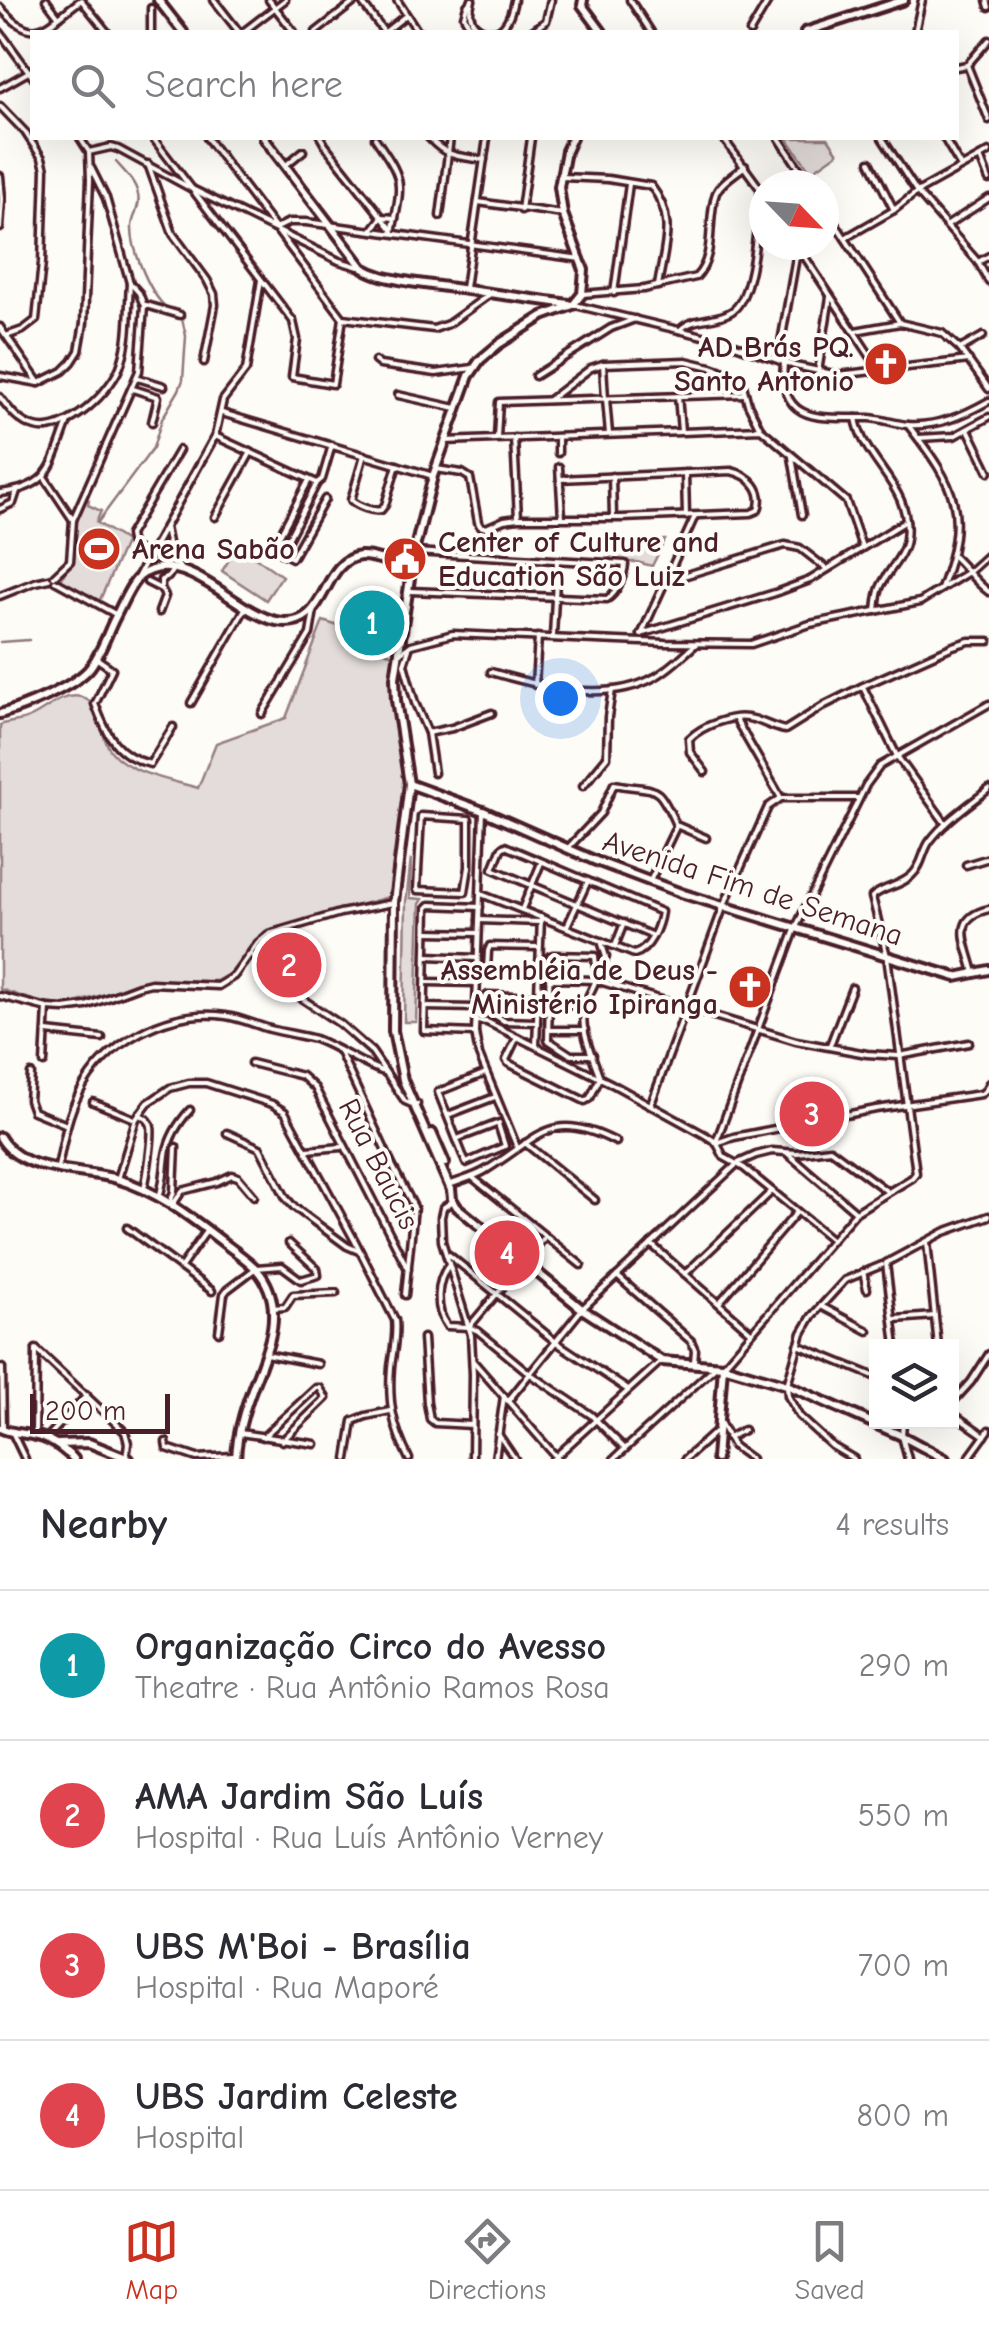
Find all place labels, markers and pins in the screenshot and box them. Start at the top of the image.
place label: AD Brás PQ. Santo Antonio [674,330,854,399]
church icon: AD Brás PQ. Santo Antonio [863,341,909,387]
place label: Center of Culture and Education São Luiz [438,525,719,594]
sports icon: Arena Sabão [76,526,122,572]
place label: Arena Sabão [132,532,295,567]
public building icon: Center of Culture and Education São Luiz [382,536,428,582]
pin: 1 [340,586,404,660]
pin: 2 [256,928,322,1002]
place label: Assembléia de Deus - Ministério Ipiranga [441,953,718,1022]
church icon: Assembléia de Deus - Ministério Ipiranga [727,964,773,1010]
pin: 3 [780,1076,844,1152]
pin: 4 [474,1216,540,1290]

